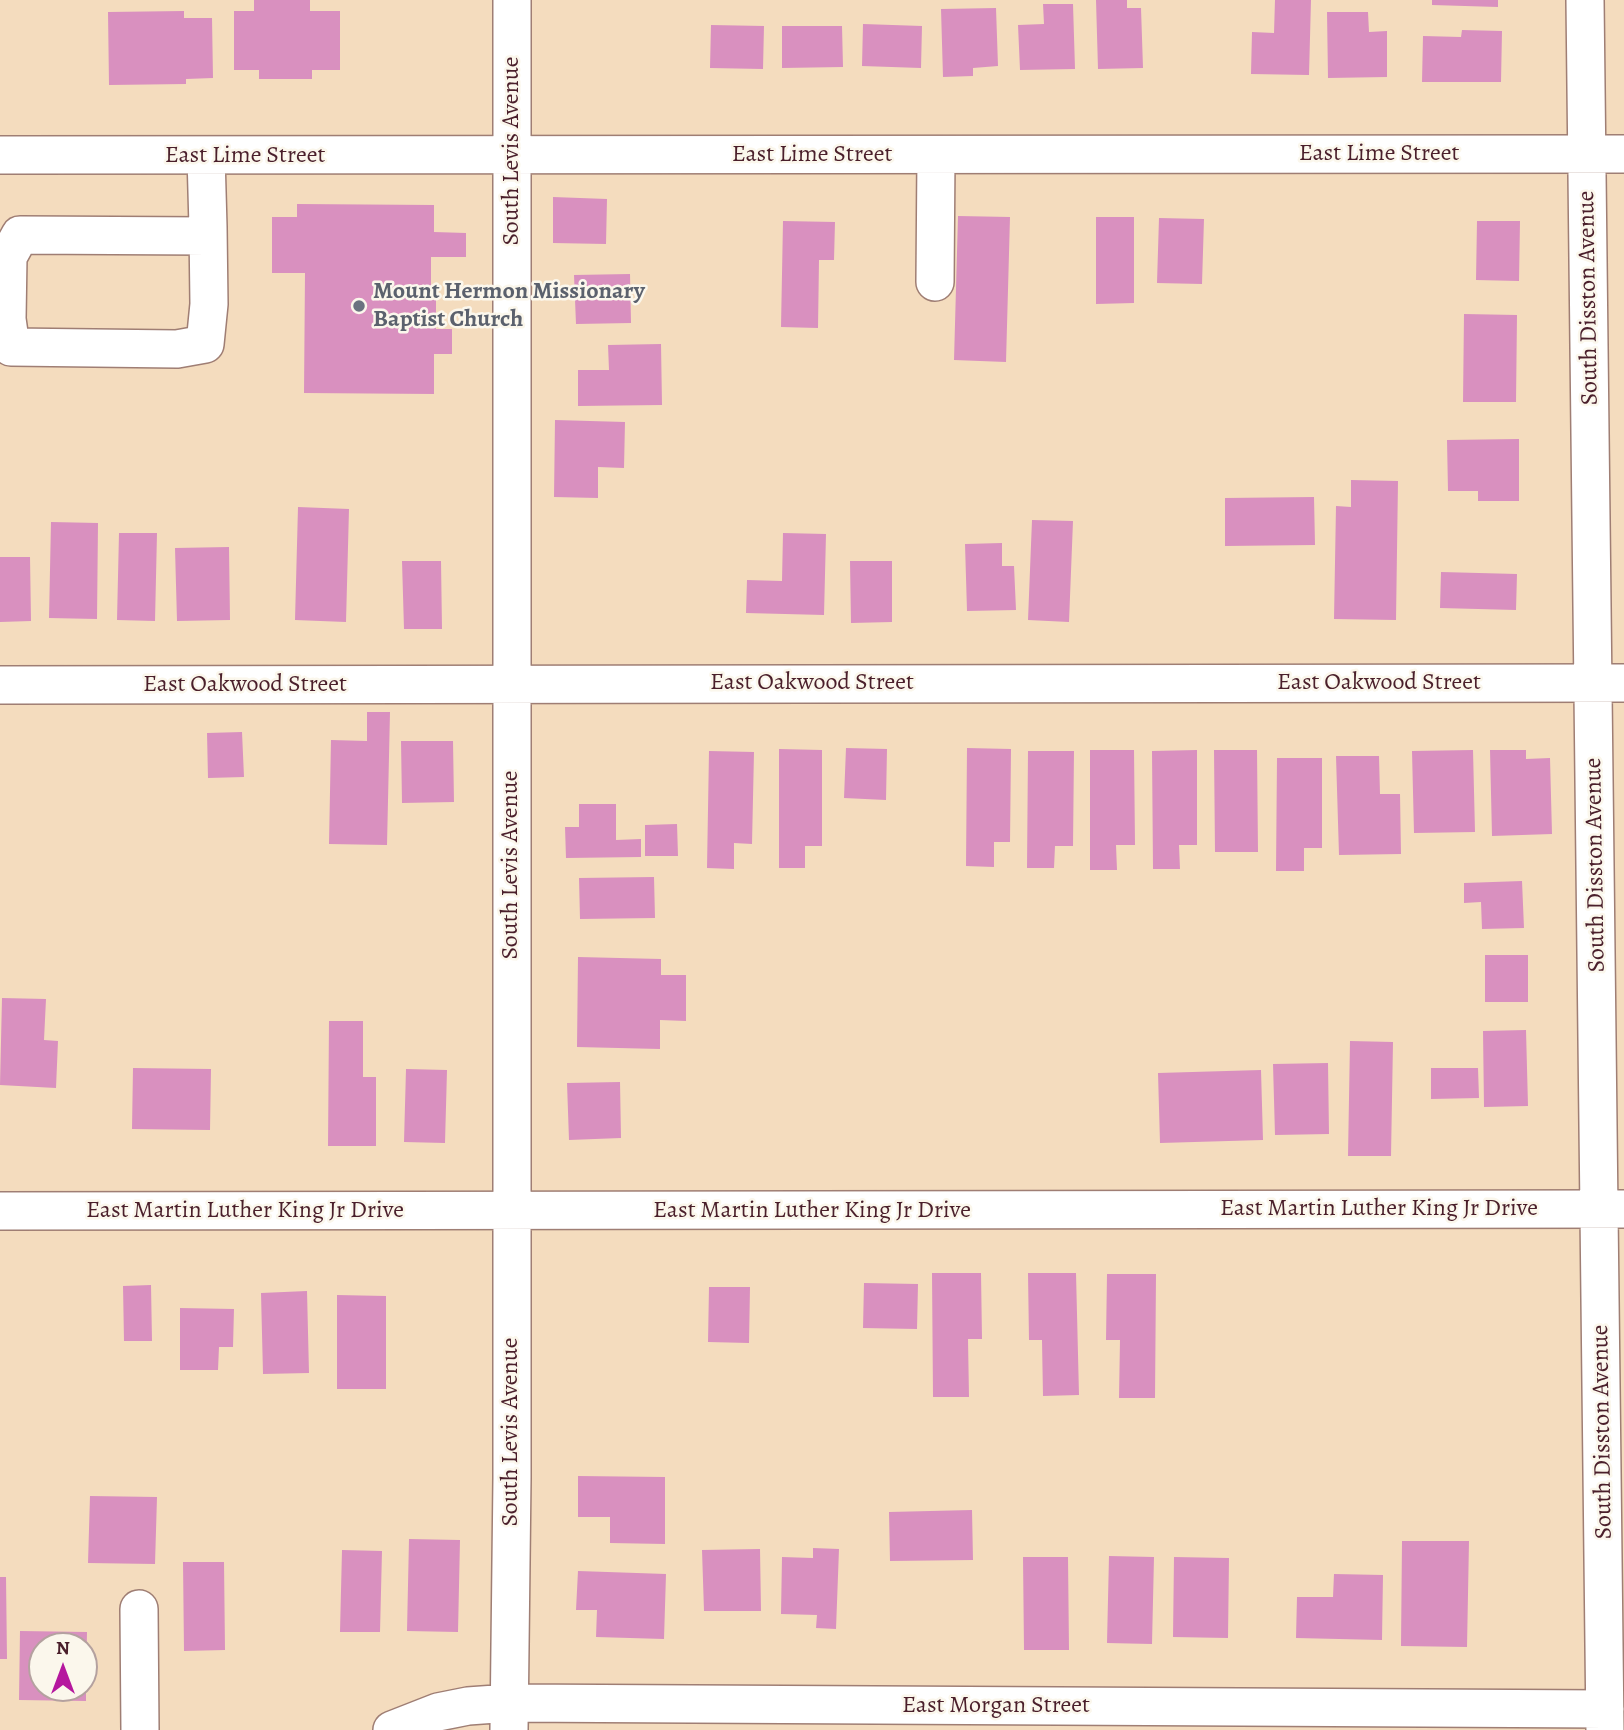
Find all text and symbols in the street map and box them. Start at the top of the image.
street label: South Levis Avenue [498,57,526,245]
street label: East Lime Street [1299,140,1459,168]
street label: East Lime Street [732,141,892,169]
street label: East Lime Street [165,142,325,170]
street label: South Disston Avenue [1573,190,1605,406]
place label: Mount Hermon Missionary Baptist Church [373,278,645,334]
marker: Mount Hermon Missionary Baptist Church [351,298,367,314]
street label: East Oakwood Street [710,669,914,697]
street label: East Oakwood Street [1277,669,1481,697]
street label: East Oakwood Street [143,671,347,699]
street label: South Disston Avenue [1580,757,1612,973]
street label: South Levis Avenue [497,771,525,959]
street label: East Martin Luther King Jr Drive [1220,1195,1538,1223]
street label: East Martin Luther King Jr Drive [86,1197,404,1225]
street label: East Martin Luther King Jr Drive [653,1197,971,1225]
street label: South Disston Avenue [1587,1324,1619,1540]
street label: South Levis Avenue [497,1338,525,1526]
north arrow [28,1632,98,1702]
text: N [56,1635,70,1661]
street label: East Morgan Street [902,1692,1090,1720]

